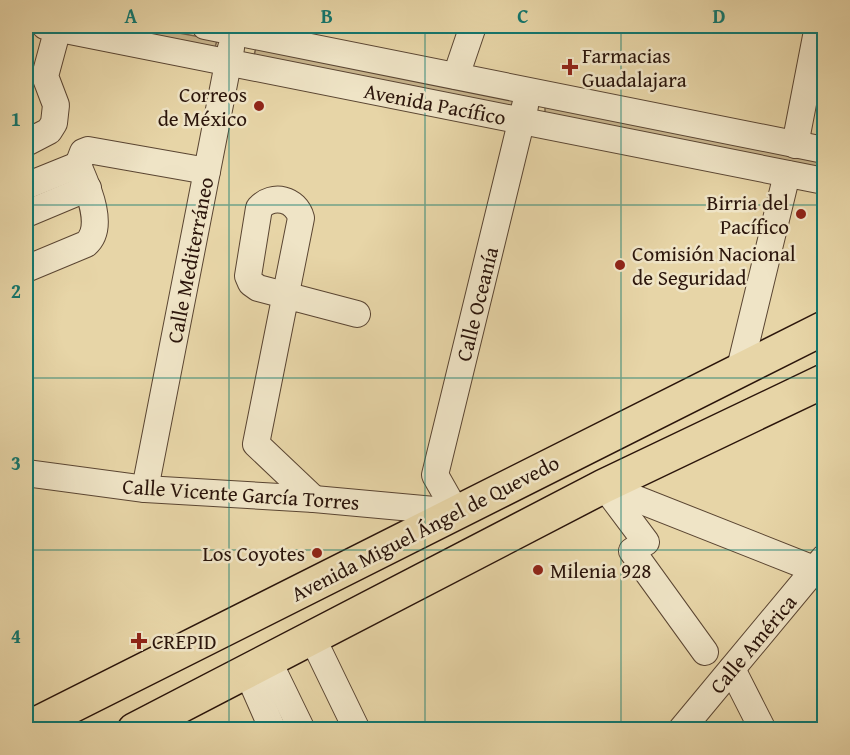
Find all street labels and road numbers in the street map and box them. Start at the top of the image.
street label: Avenida Pacífico [361,75,509,133]
street label: Calle Mediterráneo [159,174,221,346]
street label: Calle Oceanía [448,243,506,365]
street label: Avenida Miguel Ángel de Quevedo [286,447,564,609]
street label: Calle Vicente García Torres [122,470,360,518]
street label: Calle América [702,588,804,700]

